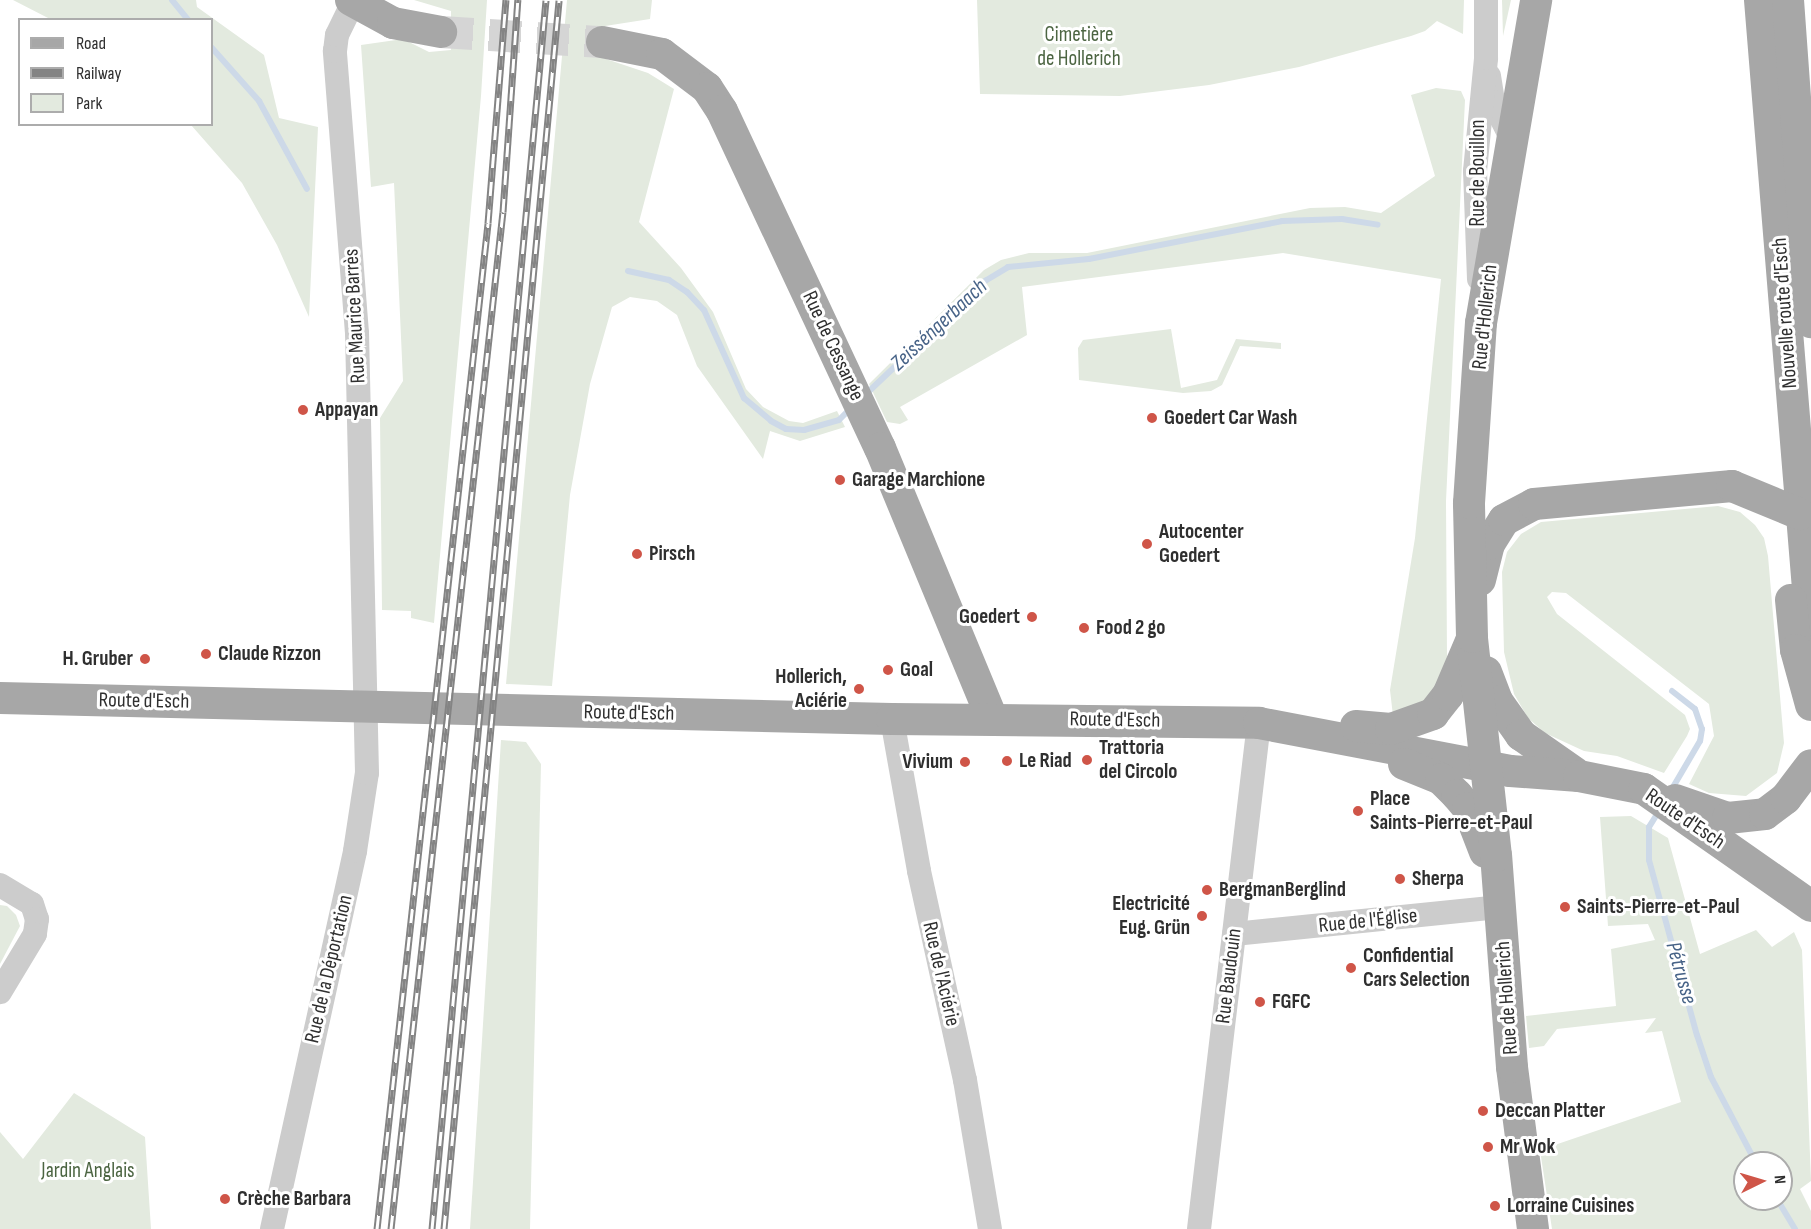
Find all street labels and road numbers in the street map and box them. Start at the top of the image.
street label: Rue de Bouillon [1465,119,1491,227]
street label: Nouvelle route d'Esch [1767,237,1803,389]
street label: Rue Maurice Barrès [339,248,371,384]
street label: Rue d'Hollerich [1467,263,1503,371]
street label: Rue de Cessange [797,287,869,405]
street label: Route d'Esch [98,688,190,714]
street label: Route d'Esch [583,700,675,726]
street label: Route d'Esch [1069,707,1161,733]
street label: Route d'Esch [1640,783,1730,855]
street label: Rue de la Déportation [300,893,358,1045]
street label: Rue de l'Église [1317,903,1419,939]
street label: Rue de l'Aciérie [917,919,965,1029]
street label: Rue Baudouin [1211,927,1247,1025]
street label: Rue de Hollerich [1490,940,1524,1056]

